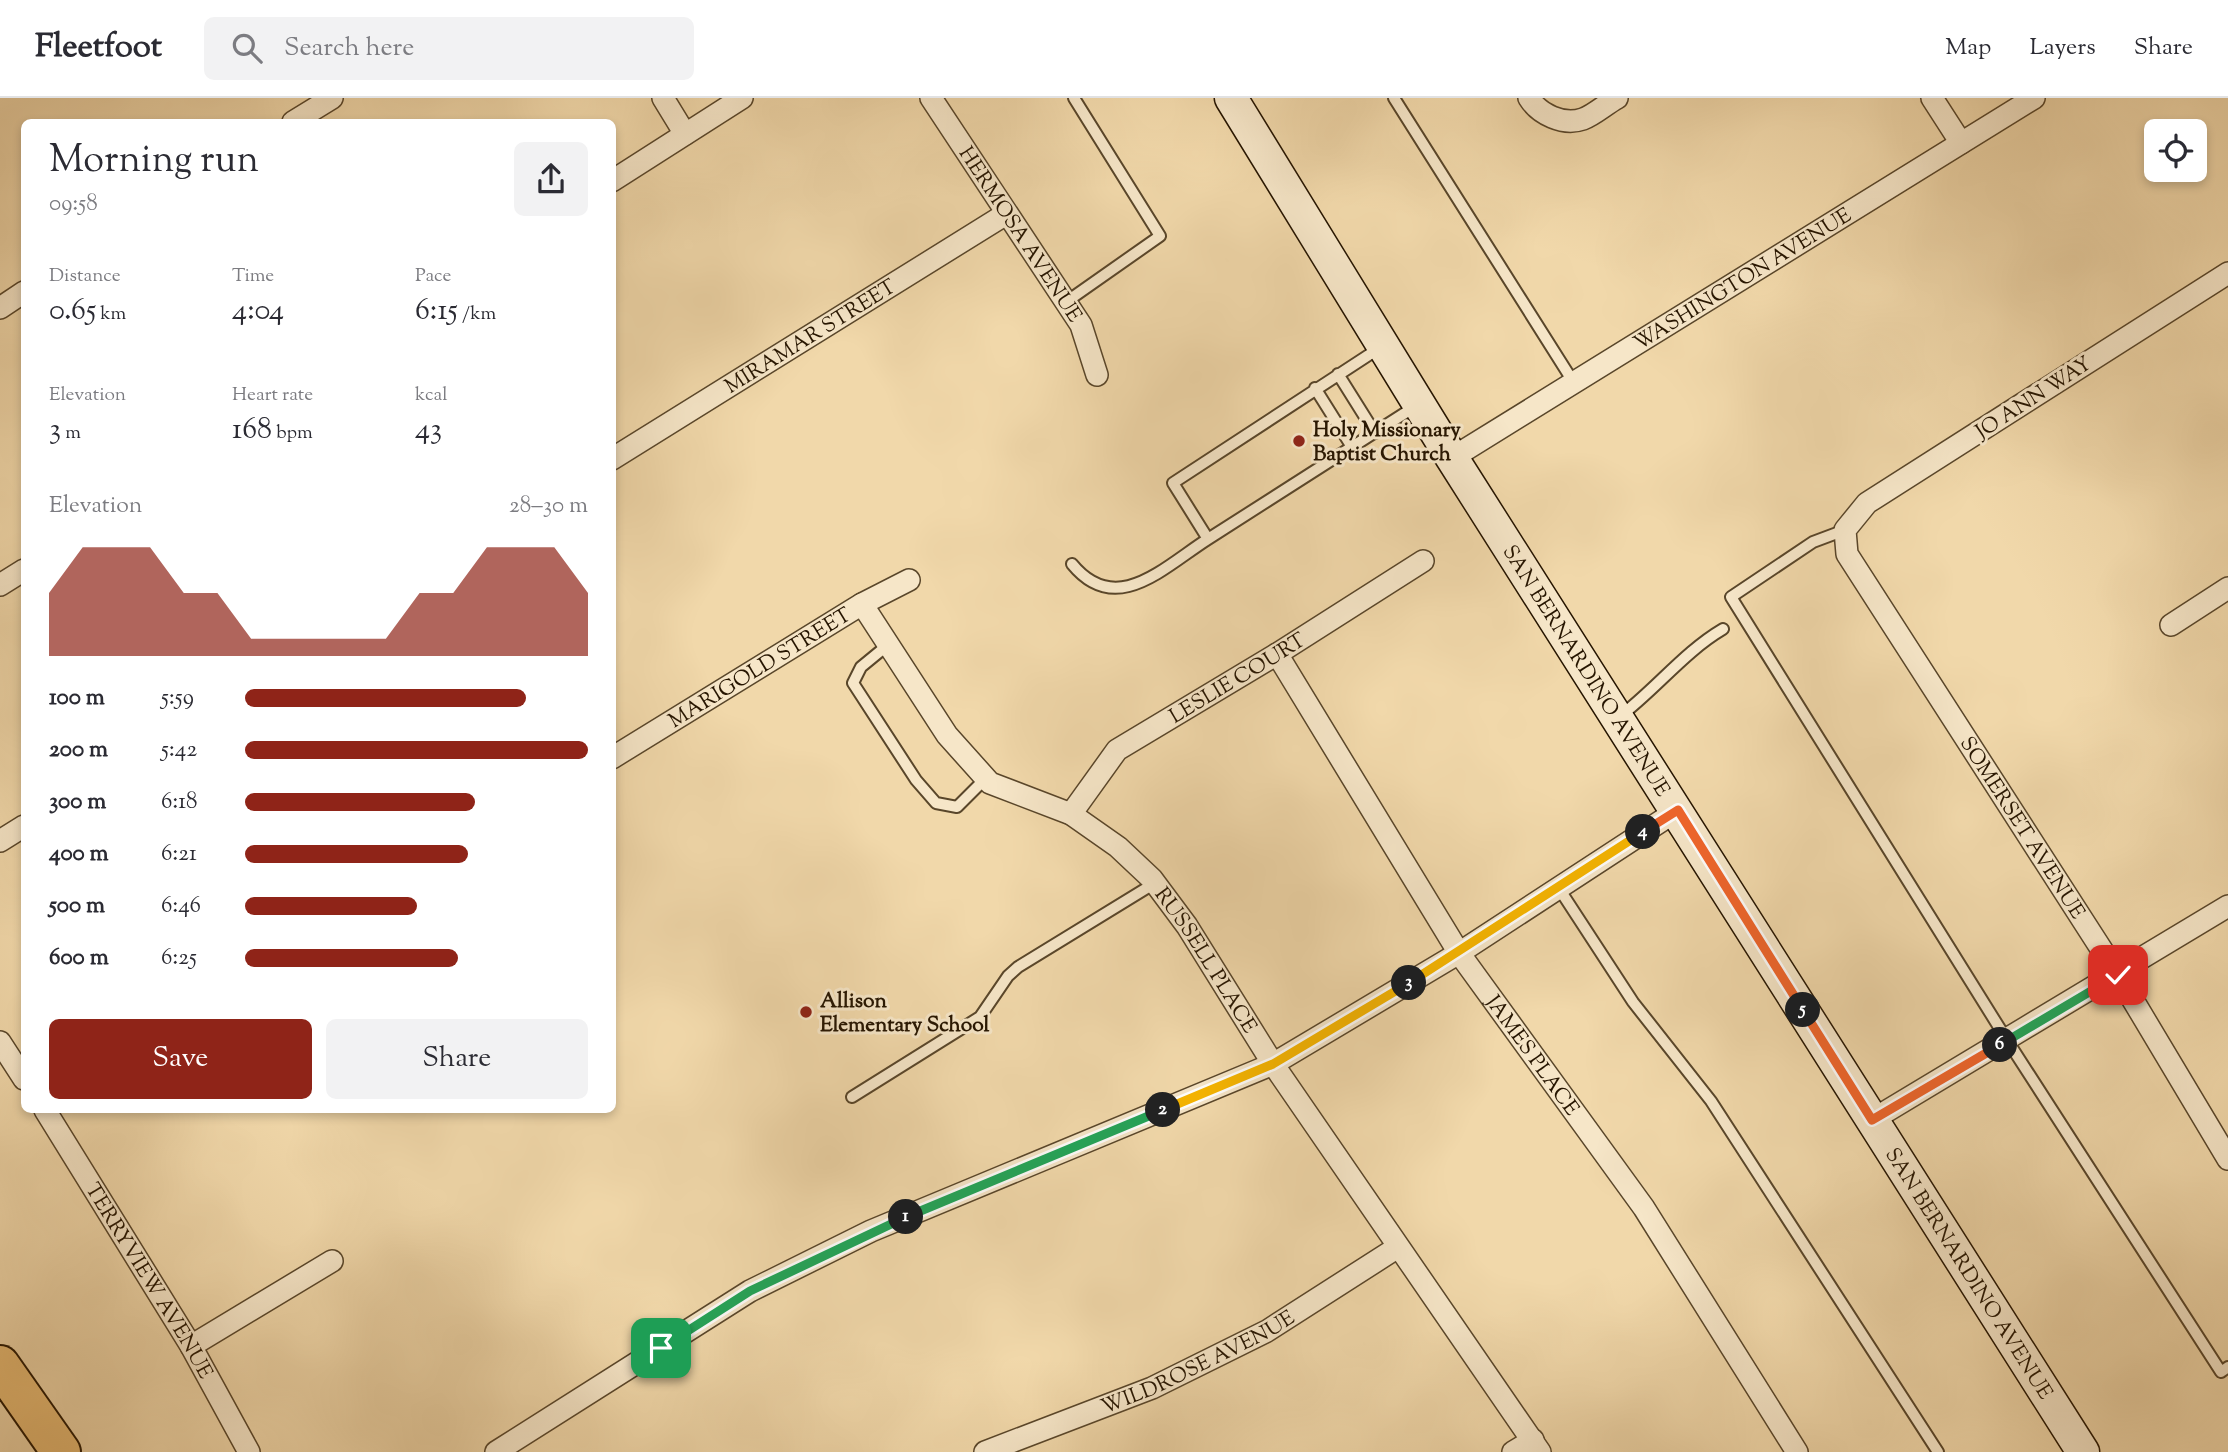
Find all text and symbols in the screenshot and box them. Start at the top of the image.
search box [204,17,694,80]
text: Fleetfoot [35,24,162,72]
icon: search [228,29,266,67]
text: Search here [284,30,414,67]
text: Map [1945,31,1991,65]
text: Layers [2029,31,2096,65]
text: Share [2134,31,2193,65]
map controls [2144,119,2207,182]
button: locate [2144,119,2207,182]
text: Morning run [49,135,259,189]
street label: HERMOSA AVENUE [950,141,1088,329]
button: share [514,142,588,216]
text: 09:58 [49,188,98,221]
street label: WASHINGTON AVENUE [1628,201,1858,359]
text: Distance [49,263,121,290]
text: Time [232,263,274,290]
text: Pace [415,263,451,290]
street label: MIRAMAR STREET [719,273,903,402]
text: 0.65 [49,290,96,333]
text: 4:04 [232,290,284,333]
text: 6:15 [415,290,458,333]
text: km [96,301,126,328]
text: /km [458,301,496,328]
street label: JO ANN WAY [1969,350,2098,448]
text: Elevation [49,382,126,409]
text: Heart rate [232,382,313,409]
text: kcal [415,382,448,409]
text: 3 [49,409,61,452]
text: 168 [232,409,272,452]
text: 43 [415,409,442,452]
place label: Holy Missionary Baptist Church [1313,416,1461,470]
text: m [61,420,81,447]
text: bpm [272,420,313,447]
marker: Holy Missionary Baptist Church [1291,433,1307,449]
text: Elevation [49,490,142,523]
text: 28–30 m [509,490,588,523]
street label: SAN BERNARDINO AVENUE [1494,540,1676,803]
street label: MARIGOLD STREET [663,601,858,737]
street label: LESLIE COURT [1164,626,1312,732]
text: 100 m [49,682,105,715]
text: 5:59 [161,682,194,715]
street label: SOMERSET AVENUE [1951,731,2091,926]
text: 200 m [49,734,108,767]
text: 5:42 [161,734,197,767]
text: 300 m [49,786,106,819]
text: 6:18 [161,786,198,819]
pin: 4 [1626,814,1660,850]
text: 4 [1638,818,1647,845]
text: 400 m [49,838,109,871]
text: 6:21 [161,838,197,871]
street label: RUSSELL PLACE [1146,882,1263,1040]
text: 500 m [49,890,105,923]
text: 6:46 [161,890,201,923]
text: 600 m [49,942,109,975]
text: 6:25 [161,942,197,975]
pin [2088,945,2148,1005]
icon: check [2099,956,2137,994]
pin: 3 [1392,966,1426,1001]
text: 3 [1405,969,1412,996]
place label: Allison Elementary School [820,987,990,1041]
street label: JAMES PLACE [1477,989,1585,1123]
pin: 5 [1786,992,1820,1028]
text: 5 [1799,996,1806,1023]
marker: Allison Elementary School [798,1004,814,1020]
button: Save [49,1019,312,1099]
button: Share [326,1019,588,1099]
pin: 6 [1982,1028,2018,1062]
text: 6 [1995,1031,2004,1058]
pin: 2 [1146,1093,1180,1128]
text: 2 [1158,1096,1167,1123]
street label: SAN BERNARDINO AVENUE [1877,1143,2059,1406]
street label: TERRYVIEW AVENUE [77,1178,219,1385]
pin: 1 [888,1200,923,1234]
text: 1 [902,1203,909,1230]
street label: WILDROSE AVENUE [1097,1304,1302,1423]
pin [631,1318,691,1378]
icon: arrive [642,1329,680,1367]

